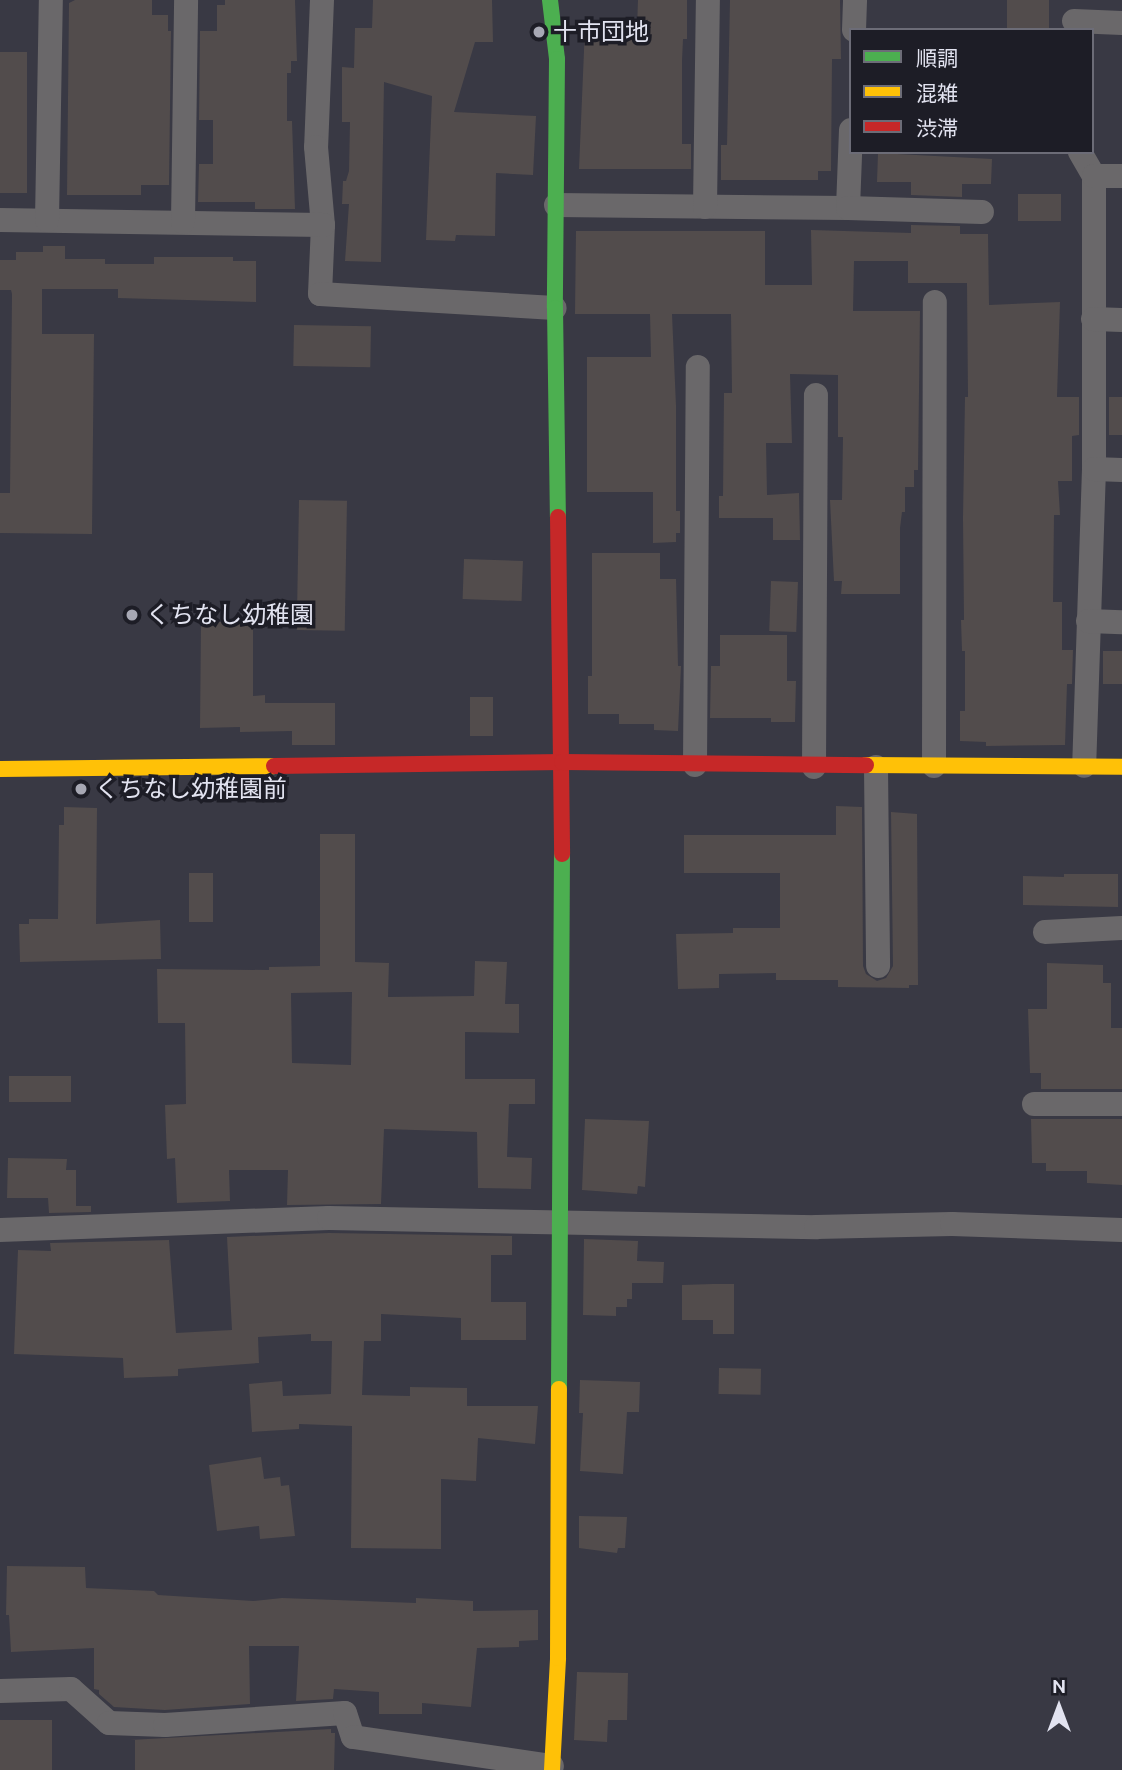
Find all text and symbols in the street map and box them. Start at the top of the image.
place label: 十市団地 [553,18,649,46]
marker: 十市団地 [531,24,547,40]
legend [849,28,1094,154]
text: 順調 [916,46,958,70]
text: 混雑 [916,81,958,105]
text: 渋滞 [916,116,958,140]
place label: くちなし幼稚園 [146,601,314,629]
marker: くちなし幼稚園 [124,607,140,623]
place label: くちなし幼稚園前 [95,775,287,803]
marker: くちなし幼稚園前 [73,781,89,797]
north arrow [1024,1672,1094,1742]
text: N [1052,1675,1066,1697]

